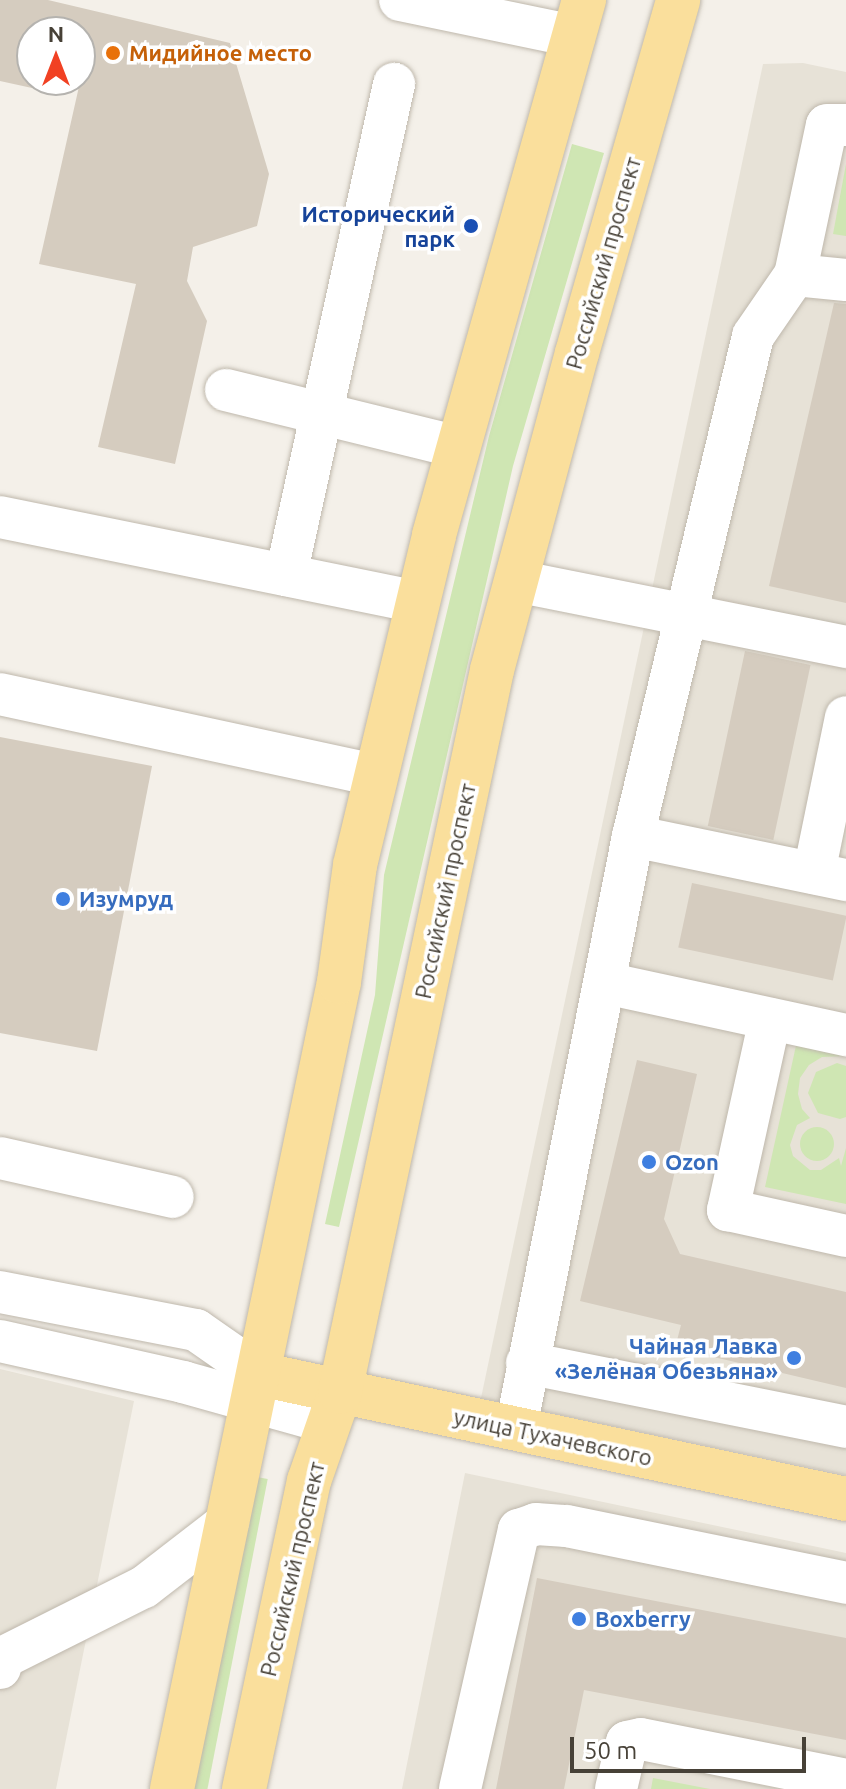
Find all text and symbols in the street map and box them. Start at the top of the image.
north arrow [16,16,96,96]
text: N [48,21,64,46]
place label: Мидийное место [129,40,312,66]
marker: Мидийное место [104,44,122,62]
street label: Российский проспект [560,154,646,372]
place label: Исторический парк [302,200,455,252]
marker: Исторический парк [462,217,480,235]
street label: Российский проспект [409,781,481,1001]
place label: Изумруд [79,886,173,912]
marker: Изумруд [54,890,72,908]
place label: Ozon [665,1149,719,1175]
marker: Ozon [640,1153,658,1171]
place label: Чайная Лавка «Зелёная Обезьяна» [555,1332,778,1384]
marker: Чайная Лавка «Зелёная Обезьяна» [785,1349,803,1367]
street label: улица Тухачевского [451,1403,655,1471]
street label: Российский проспект [254,1459,330,1679]
place label: Boxberry [595,1606,691,1632]
marker: Boxberry [570,1610,588,1628]
scale bar [574,1721,810,1771]
text: 50 m [584,1737,637,1764]

